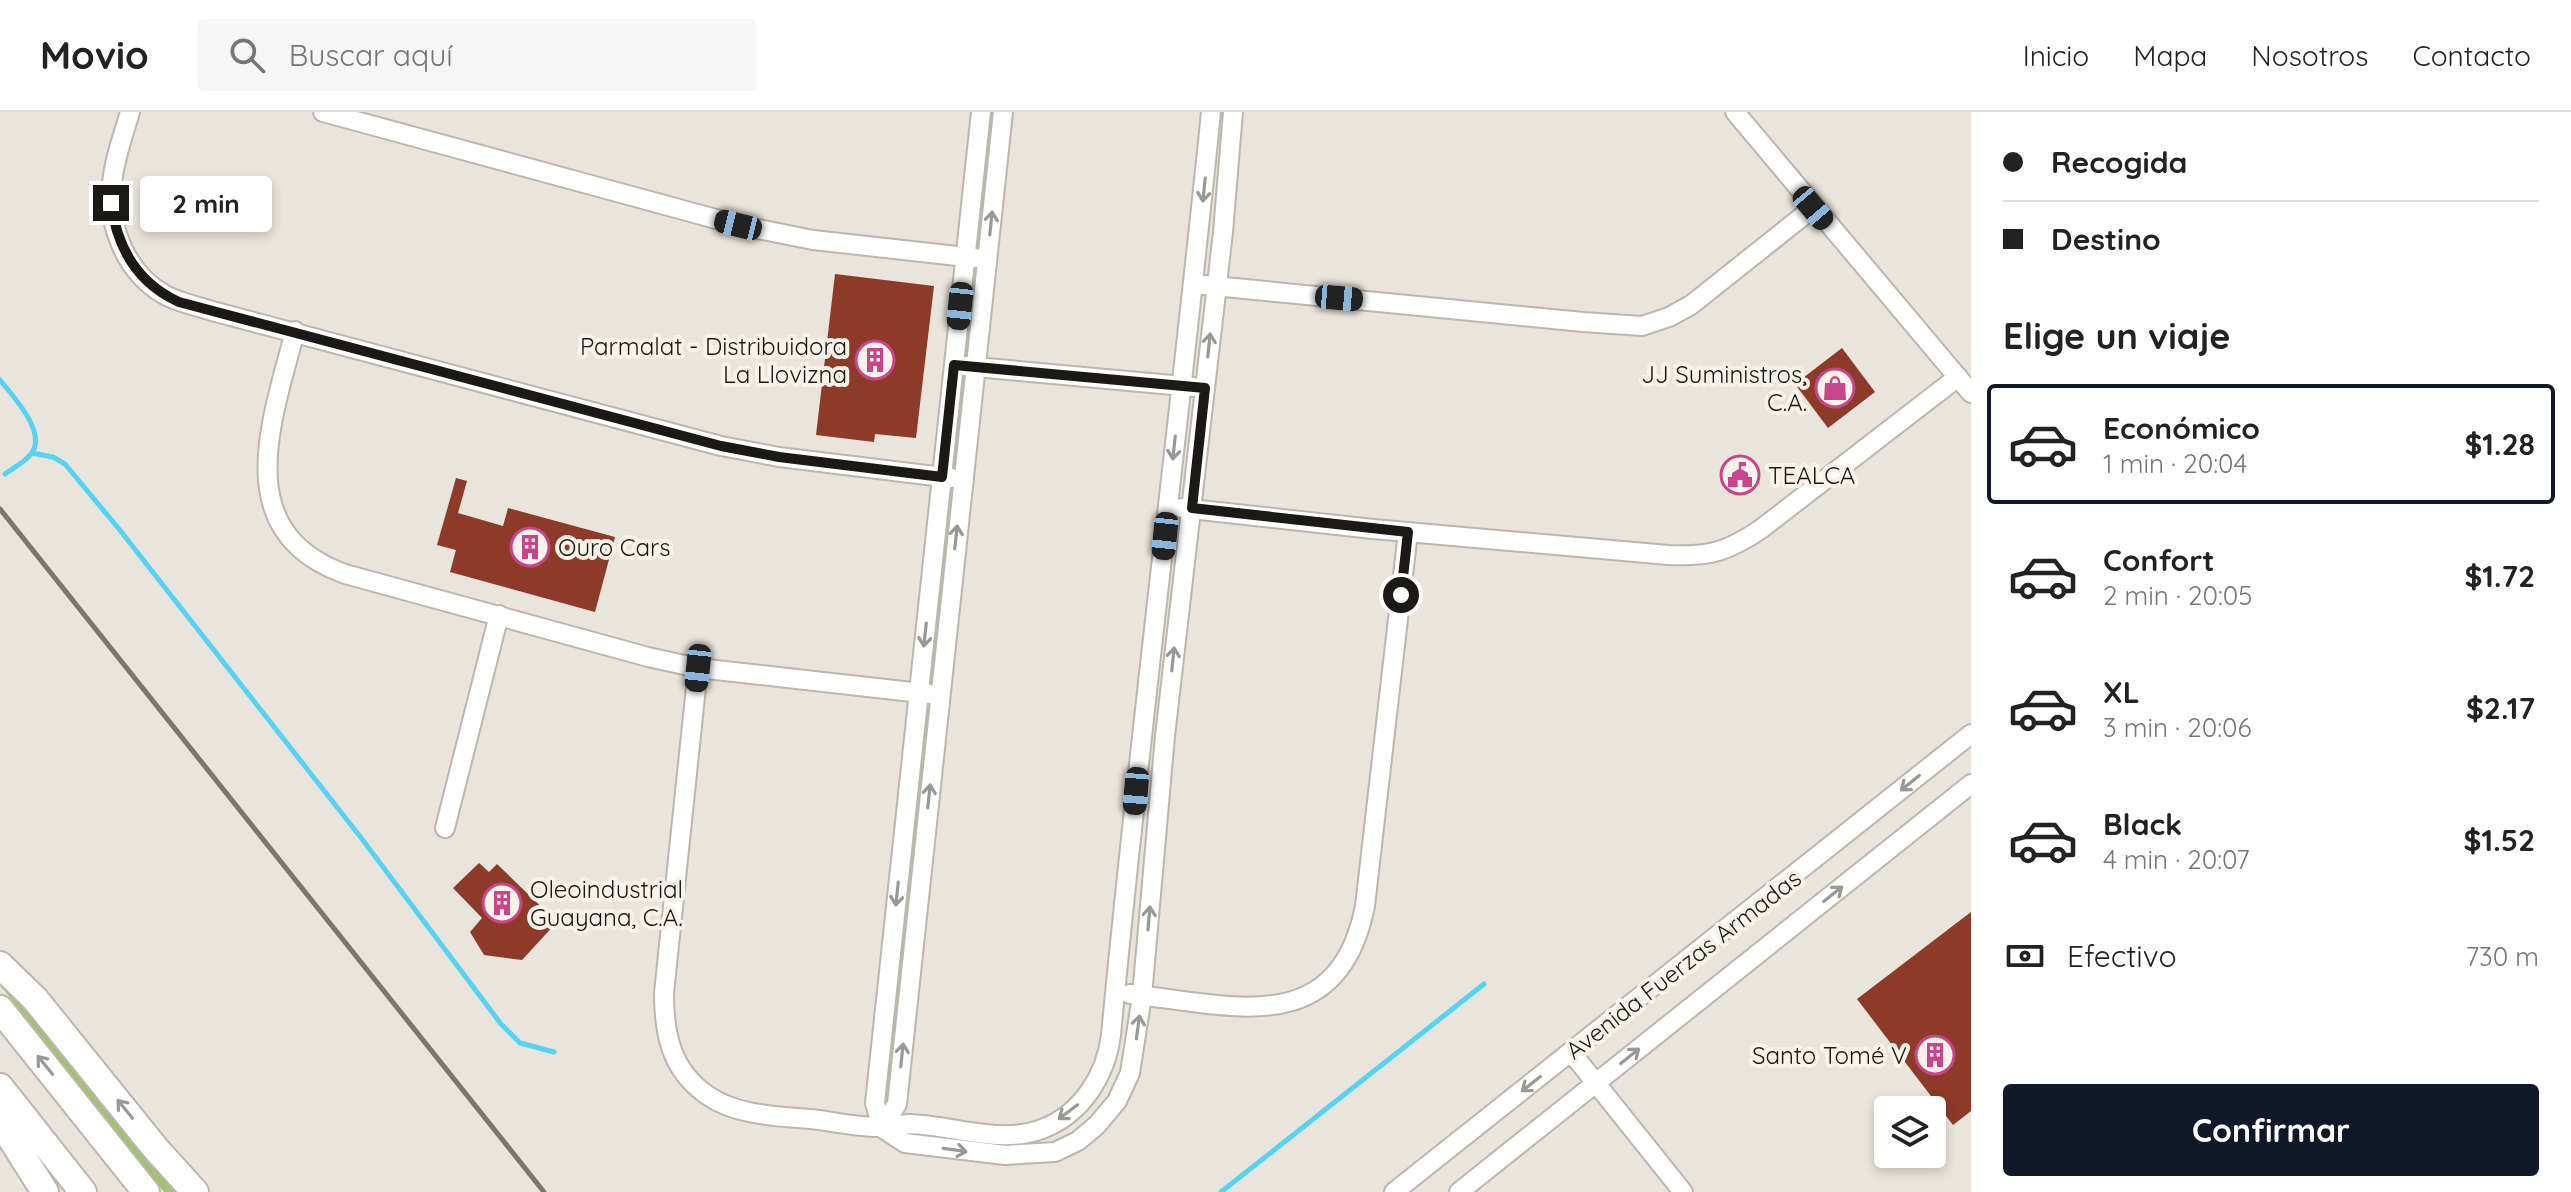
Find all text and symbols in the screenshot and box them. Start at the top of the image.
search box [197,19,757,91]
text: Movio [40,31,149,79]
icon: search [225,33,269,77]
text: Buscar aquí [289,36,453,74]
text: Inicio [2023,38,2089,73]
text: Mapa [2133,38,2207,73]
text: Nosotros [2251,38,2368,73]
text: Contacto [2412,38,2531,73]
text: Recogida [2051,143,2187,181]
callout: 2 min [139,175,271,231]
one-way arrow [1196,176,1211,203]
car [1788,182,1838,234]
route end [93,185,129,221]
text: 2 min [172,187,240,220]
car [712,208,764,242]
one-way arrow [984,210,999,237]
text: Destino [2051,220,2161,258]
car [946,281,974,331]
car [1314,284,1364,312]
text: Elige un viaje [2003,313,2231,358]
place label: Parmalat - Distribuidora La Llovizna [580,331,847,389]
one-way arrow [1202,332,1217,359]
building icon: Parmalat - Distribuidora La Llovizna [854,339,896,381]
place label: JJ Suministros, C.A. [1641,359,1807,417]
shop icon: JJ Suministros, C.A. [1814,367,1856,409]
icon: car [2007,408,2079,480]
text: Económico [2103,409,2260,447]
text: $1.28 [2464,425,2535,463]
one-way arrow [1167,434,1182,461]
text: 1 min · 20:04 [2103,447,2247,480]
public building icon: TEALCA [1719,454,1761,496]
place label: TEALCA [1768,460,1855,490]
car [1151,511,1179,561]
one-way arrow [949,525,964,551]
building icon: Ouro Cars [509,526,551,568]
place label: Ouro Cars [558,532,671,562]
icon: car [2007,540,2079,612]
text: Confort [2103,541,2215,579]
text: $1.72 [2464,557,2535,595]
route start [1383,577,1419,613]
text: 2 min · 20:05 [2103,579,2252,612]
one-way arrow [917,621,932,648]
car [684,643,712,693]
one-way arrow [1166,646,1181,673]
icon: car [2007,672,2079,744]
text: XL [2103,673,2140,711]
text: $2.17 [2466,689,2535,727]
text: 3 min · 20:06 [2103,711,2252,744]
car [1122,766,1150,816]
one-way arrow [1900,774,1921,792]
one-way arrow [922,783,937,810]
icon: car [2007,804,2079,876]
text: Black [2103,805,2182,843]
text: $1.52 [2464,821,2535,859]
text: 4 min · 20:07 [2103,843,2249,876]
street label: Avenida Fuerzas Armadas [1559,863,1807,1065]
place label: Oleoindustrial Guayana, C.A. [530,874,683,932]
one-way arrow [890,880,905,906]
building icon: Oleoindustrial Guayana, C.A. [481,882,523,924]
one-way arrow [1822,885,1843,903]
one-way arrow [1142,905,1157,932]
icon: cash [2003,934,2047,978]
text: Efectivo [2067,937,2177,975]
text: 730 m [2466,940,2539,973]
one-way arrow [1131,1015,1146,1040]
building icon: Santo Tomé V [1914,1034,1956,1076]
place label: Santo Tomé V [1752,1040,1907,1070]
one-way arrow [895,1042,910,1069]
one-way arrow [1619,1047,1640,1065]
one-way arrow [36,1055,54,1076]
one-way arrow [1521,1075,1542,1092]
button: Confirmar [2003,1084,2539,1176]
map controls [1874,1096,1946,1168]
button: layers [1874,1096,1946,1168]
one-way arrow [117,1099,134,1120]
one-way arrow [1058,1103,1079,1120]
one-way arrow [941,1143,967,1158]

